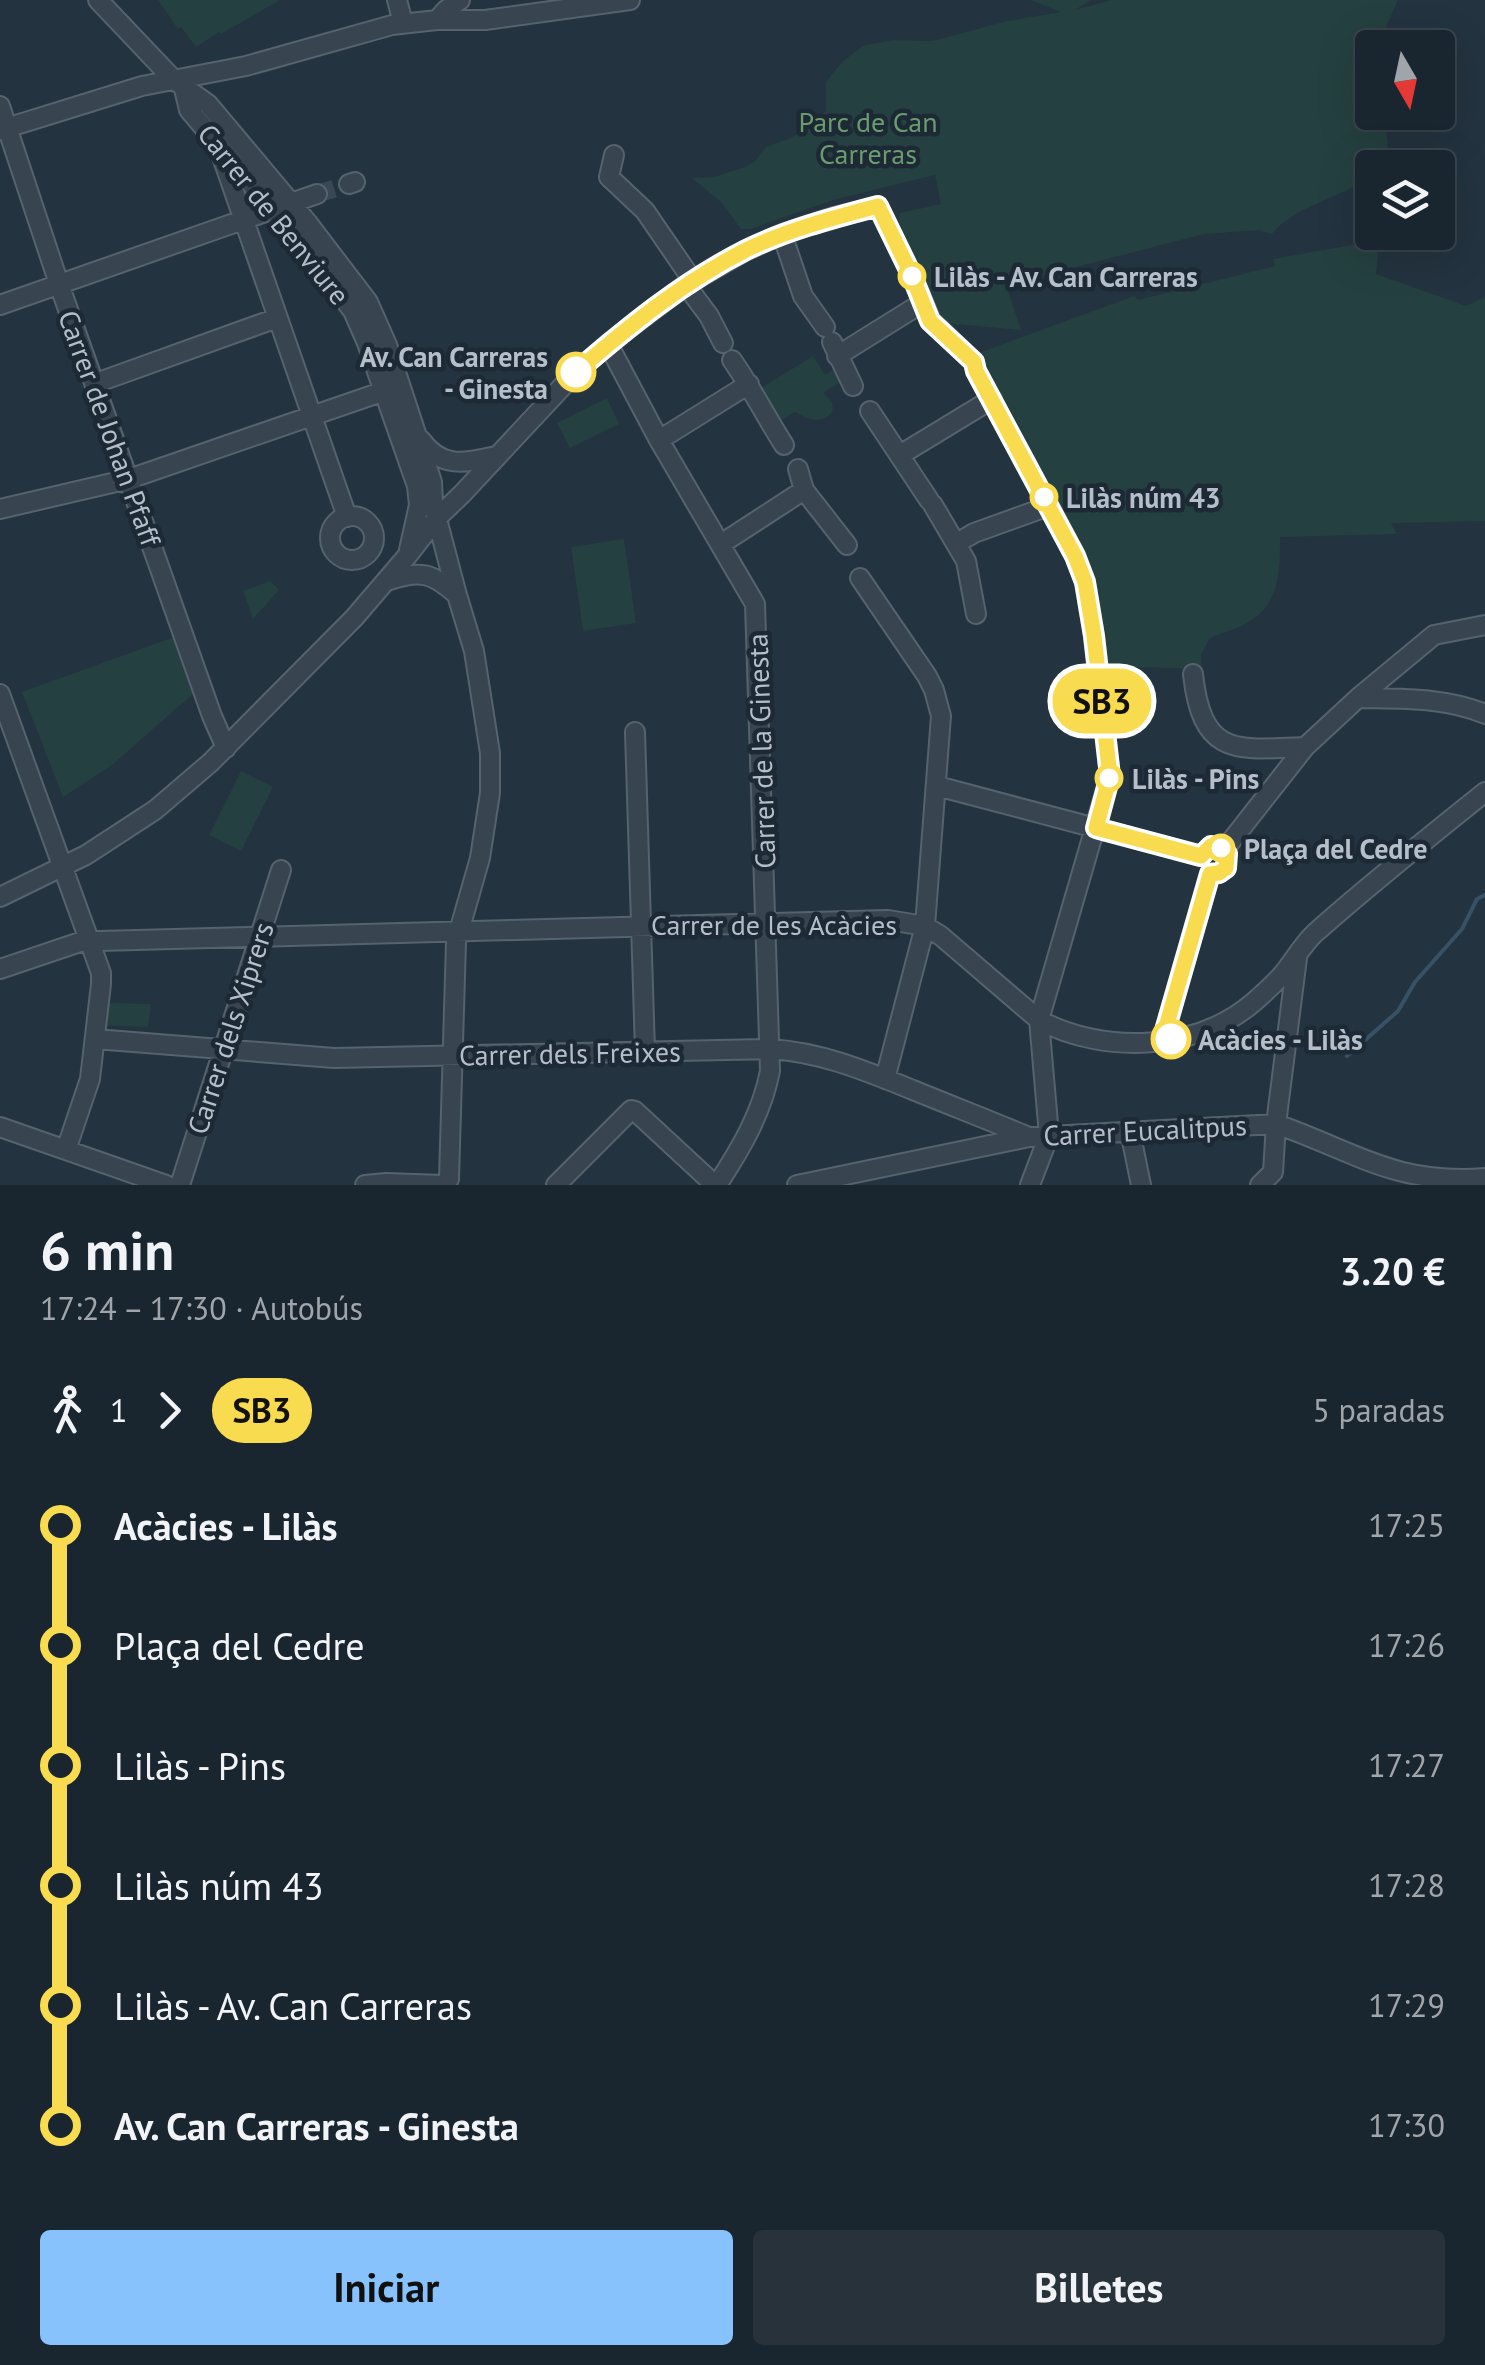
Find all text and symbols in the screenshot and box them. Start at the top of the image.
north arrow [1355,30,1455,130]
map controls [1355,30,1455,250]
park label: Parc de Can Carreras [799,103,938,172]
street label: Carrer de Benviure [190,116,358,312]
button: layers [1355,150,1455,250]
place label: Lilàs - Av. Can Carreras [934,258,1198,295]
marker: Lilàs - Av. Can Carreras [899,263,925,289]
street label: Carrer de Johan Pfaff [50,305,170,552]
place label: Av. Can Carreras - Ginesta [360,338,548,407]
marker: Av. Can Carreras - Ginesta [557,353,595,391]
place label: Lilàs núm 43 [1066,479,1221,516]
marker: Lilàs núm 43 [1031,484,1057,510]
street label: Carrer de la Ginesta [738,633,784,869]
line badge: SB3 [1044,668,1160,734]
text: SB3 [1072,678,1132,724]
place label: Lilàs - Pins [1132,760,1259,797]
marker: Lilàs - Pins [1096,765,1122,791]
place label: Plaça del Cedre [1244,830,1428,867]
marker: Plaça del Cedre [1208,835,1234,861]
street label: Carrer de les Acàcies [651,906,897,943]
street label: Carrer dels Xiprers [178,917,282,1139]
marker: Acàcies - Lilàs [1152,1020,1190,1058]
place label: Acàcies - Lilàs [1198,1021,1363,1058]
street label: Carrer dels Freixes [459,1033,681,1073]
street label: Carrer Eucalitpus [1042,1106,1248,1154]
text: 6 min [40,1214,174,1285]
text: 3.20 € [1340,1246,1445,1295]
text: 17:24 – 17:30 · Autobús [40,1287,363,1329]
icon: walk [40,1383,95,1438]
icon: forward [142,1383,197,1438]
text: SB3 [232,1387,292,1433]
text: 1 [110,1389,127,1431]
text: 5 paradas [1313,1389,1445,1431]
text: Acàcies - Lilàs [114,1501,338,1550]
text: 17:25 [1368,1504,1445,1546]
text: Plaça del Cedre [114,1621,365,1670]
text: 17:26 [1368,1624,1445,1666]
text: Lilàs - Pins [114,1741,286,1790]
text: 17:27 [1368,1744,1445,1786]
text: Lilàs núm 43 [114,1861,324,1910]
text: 17:28 [1368,1864,1445,1906]
text: Lilàs - Av. Can Carreras [114,1981,472,2030]
text: 17:29 [1368,1984,1445,2026]
text: Av. Can Carreras - Ginesta [114,2101,519,2150]
text: 17:30 [1368,2104,1445,2146]
button: Iniciar [40,2230,733,2345]
button: Billetes [753,2230,1445,2345]

